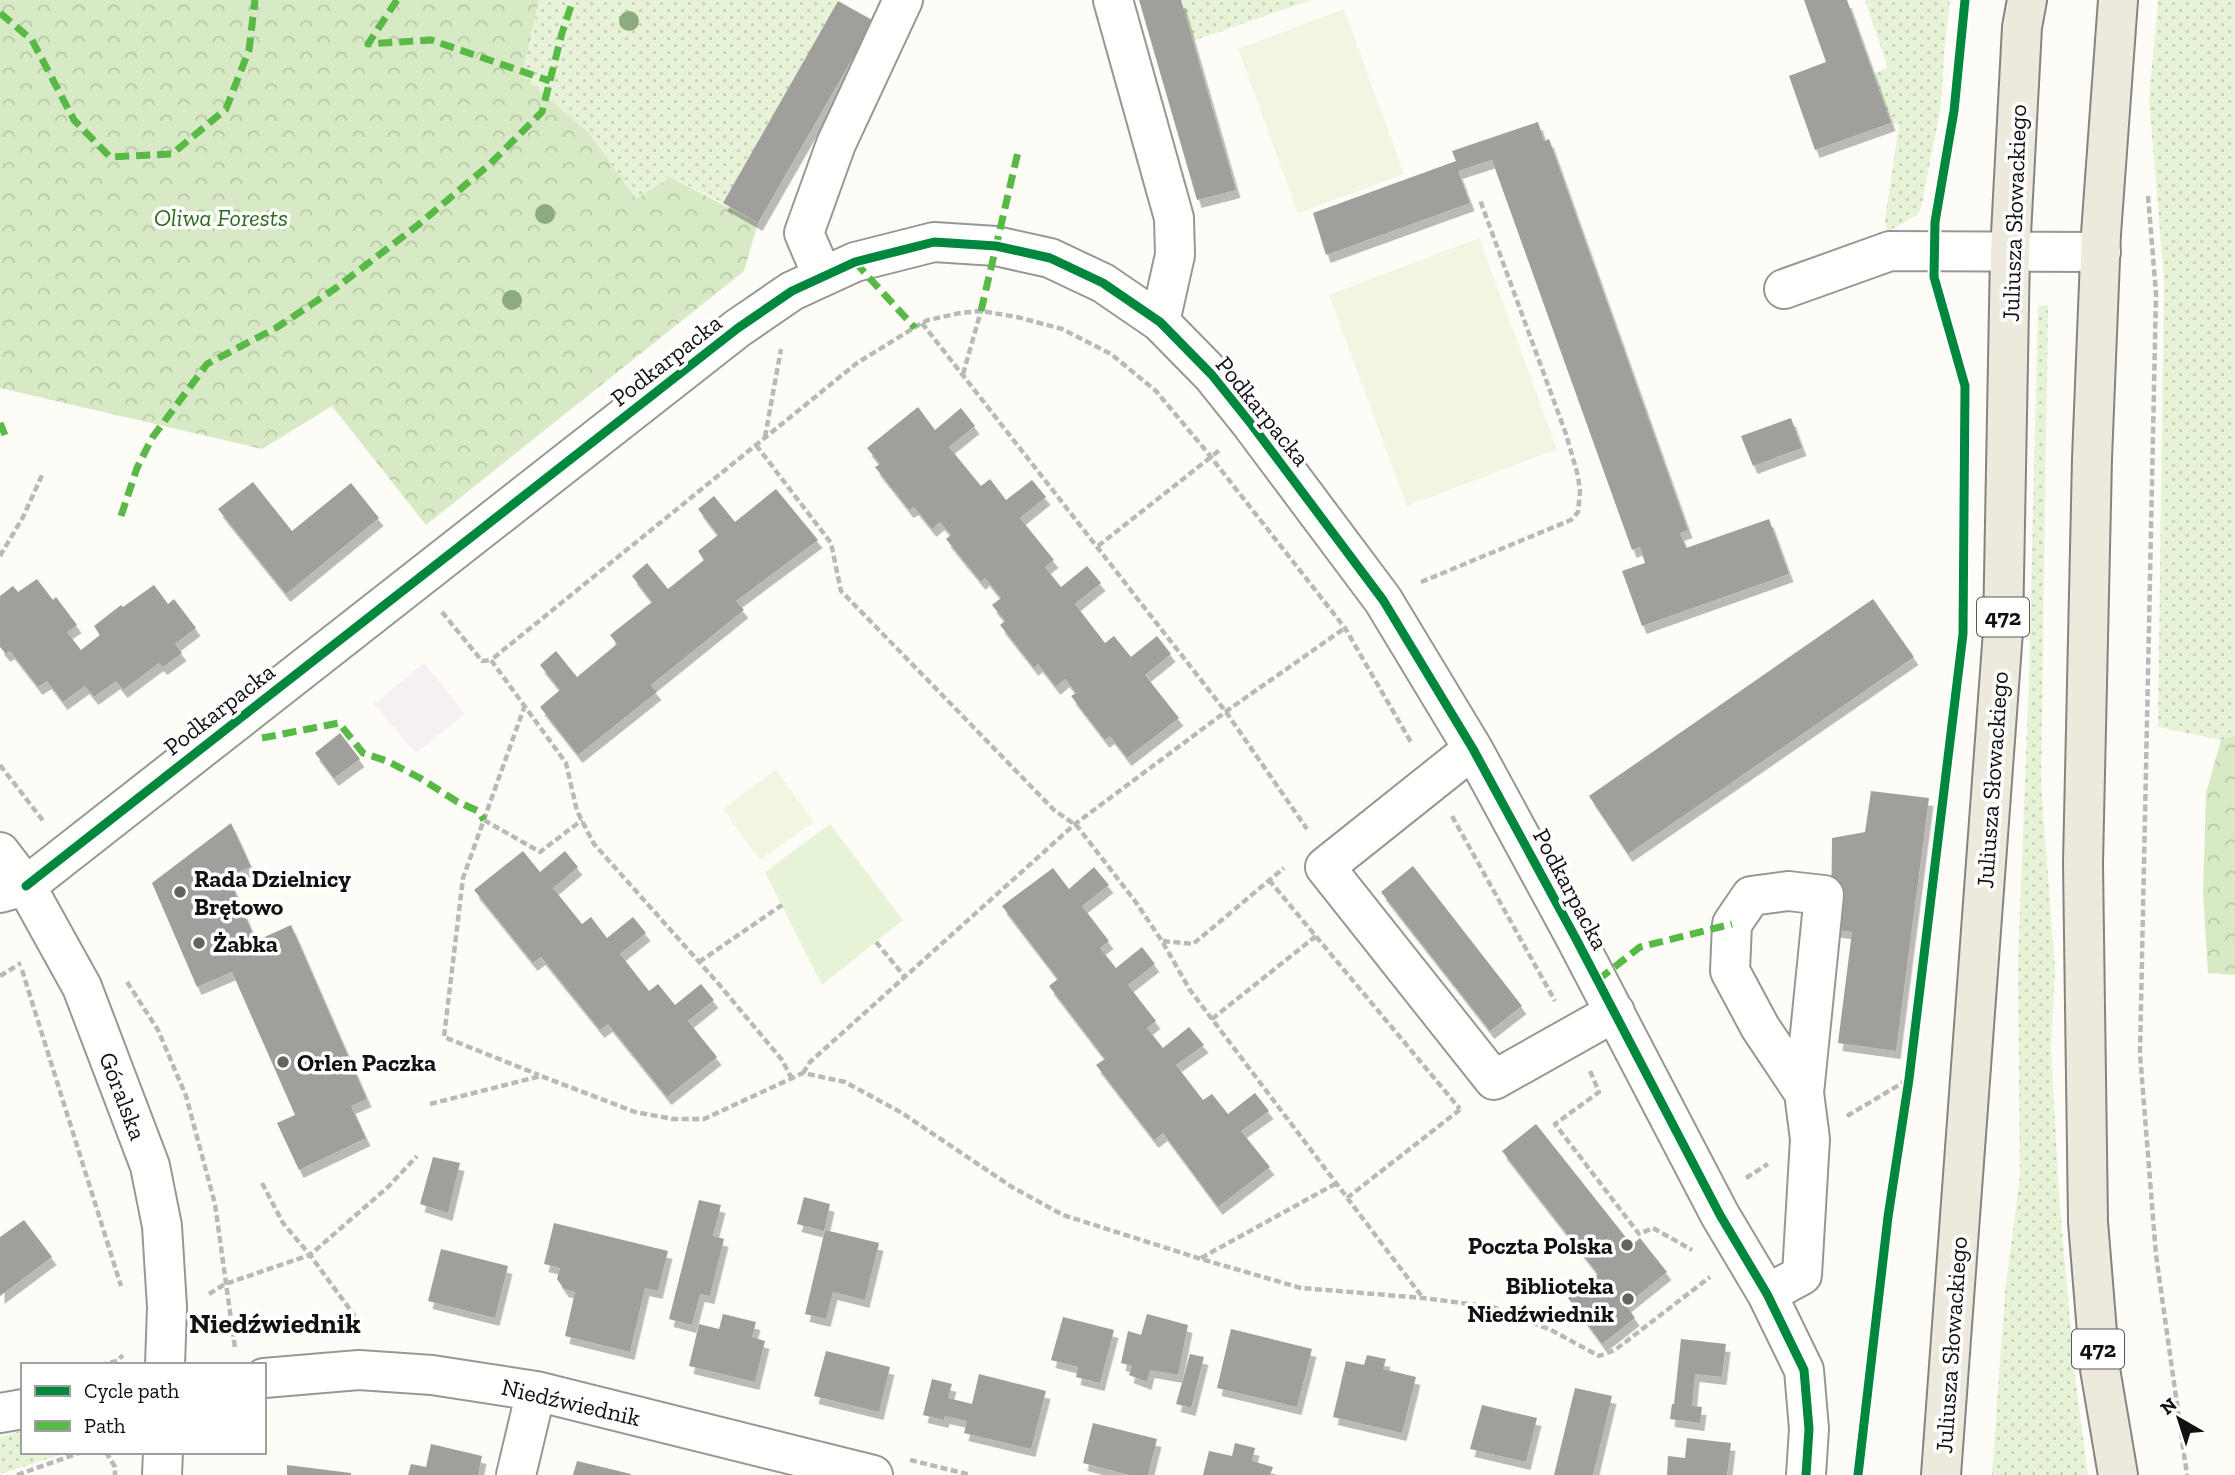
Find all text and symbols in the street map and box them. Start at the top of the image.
street label: Juliusza Słowackiego [1996,104,2032,322]
park label: Oliwa Forests [154,203,288,232]
street label: Podkarpacka [605,307,728,412]
street label: Podkarpacka [1210,350,1316,472]
road number: 472 [1977,597,2029,636]
street label: Podkarpacka [158,656,281,761]
street label: Juliusza Słowackiego [1970,670,2014,890]
street label: Podkarpacka [1527,824,1615,955]
place label: Rada Dzielnicy Brętowo [194,864,351,921]
marker: Rada Dzielnicy Brętowo [172,884,188,900]
place label: Żabka [213,929,278,958]
marker: Żabka [191,935,207,951]
street label: Góralska [93,1048,153,1144]
place label: Orlen Paczka [297,1048,436,1077]
marker: Orlen Paczka [275,1054,291,1070]
place label: Poczta Polska [1468,1231,1613,1260]
street label: Juliusza Słowackiego [1929,1235,1973,1455]
marker: Poczta Polska [1619,1237,1635,1253]
place label: Biblioteka Niedźwiednik [1467,1271,1614,1328]
marker: Biblioteka Niedźwiednik [1620,1291,1636,1307]
district label: Niedźwiednik [189,1307,361,1340]
road number: 472 [2072,1330,2124,1368]
legend [21,1363,266,1454]
street label: Niedźwiednik [499,1372,644,1432]
text: Cycle path [84,1378,179,1403]
north arrow [2144,1384,2214,1454]
text: N [2156,1393,2181,1420]
text: Path [84,1413,126,1438]

